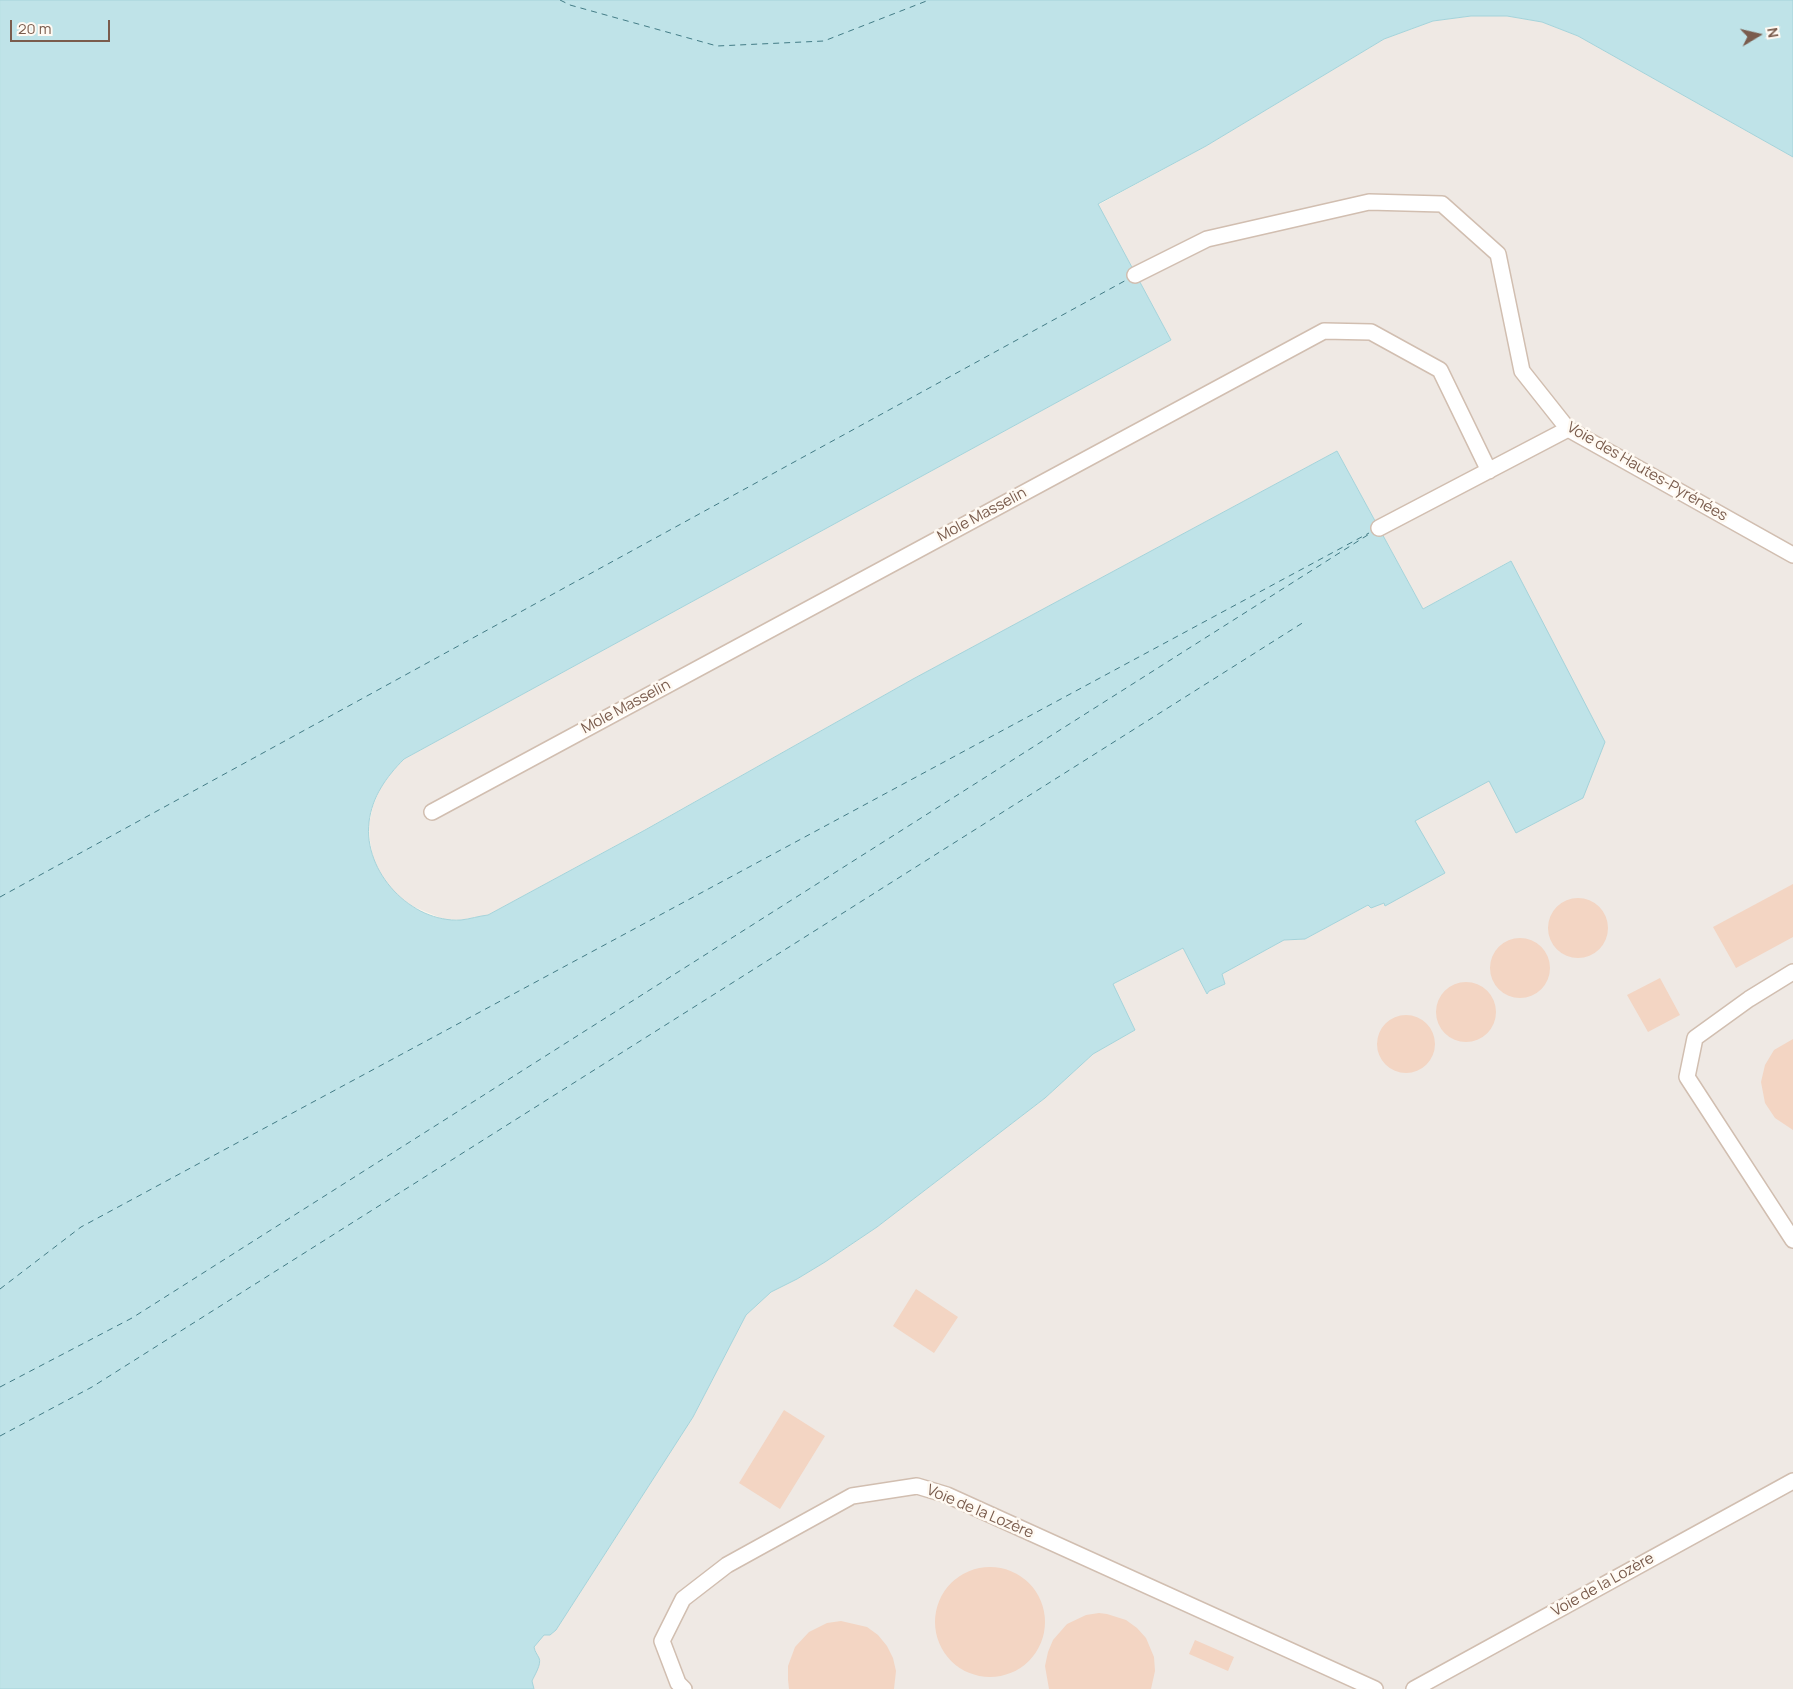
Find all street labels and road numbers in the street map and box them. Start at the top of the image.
street label: Voie des Hautes-Pyrénées [1564,419,1730,525]
street label: Mole Masselin [934,484,1030,546]
street label: Mole Masselin [578,676,674,738]
street label: Voie de la Lozère [924,1481,1036,1543]
street label: Voie de la Lozère [1549,1549,1657,1621]

